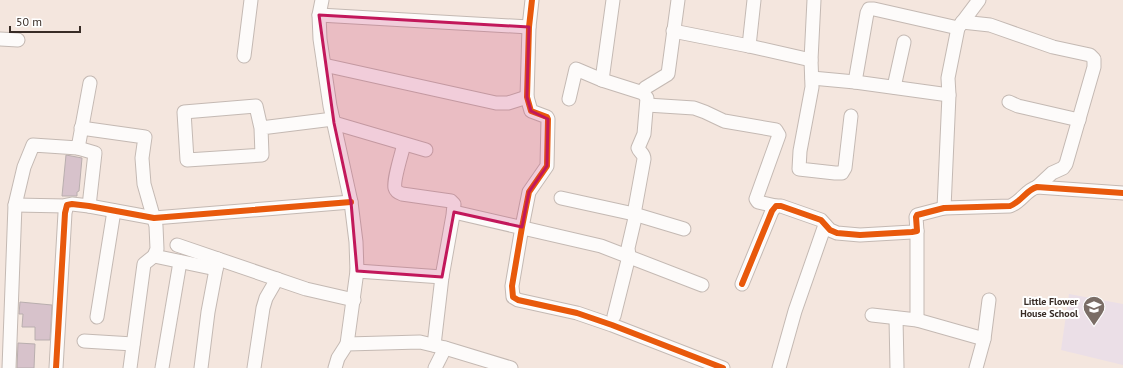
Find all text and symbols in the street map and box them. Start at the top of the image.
scale bar [10,8,80,34]
text: 50 m [16,14,42,29]
school or university icon: Little Flower House School [1081,294,1107,327]
place label: Little Flower House School [1020,295,1078,320]

